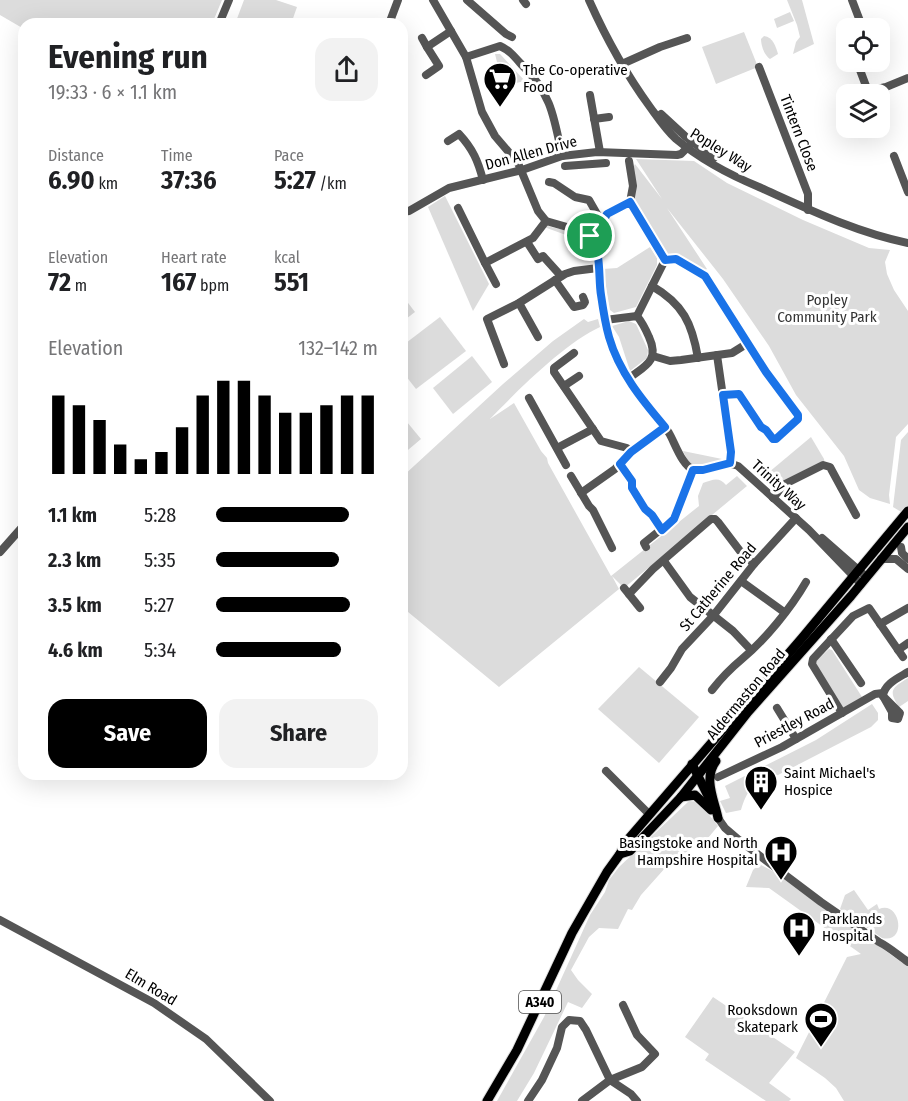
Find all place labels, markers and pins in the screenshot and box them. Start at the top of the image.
supermarket icon: The Co-operative Food [482,61,518,108]
place label: The Co-operative Food [523,61,628,96]
pin [564,210,615,261]
building icon: Saint Michael's Hospice [743,764,779,811]
place label: Saint Michael's Hospice [784,764,875,799]
place label: Basingstoke and North Hampshire Hospital [619,834,758,869]
hospital icon: Basingstoke and North Hampshire Hospital [763,834,799,881]
hospital icon: Parklands Hospital [781,910,817,957]
place label: Parklands Hospital [822,910,882,945]
place label: Rooksdown Skatepark [727,1001,798,1036]
sports icon: Rooksdown Skatepark [803,1001,839,1048]

